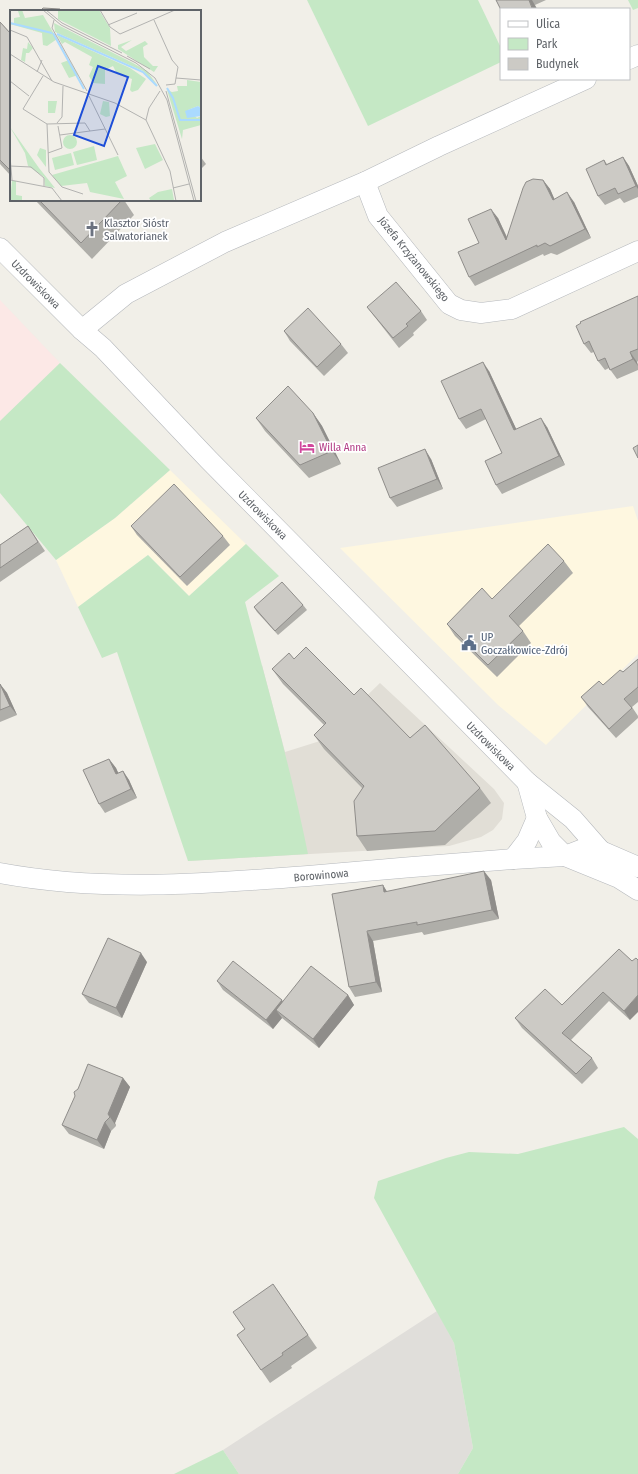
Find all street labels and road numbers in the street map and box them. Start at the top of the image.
street label: Józefa Krzyżanowskiego [375,214,452,305]
street label: Uzdrowiskowa [8,257,63,312]
street label: Uzdrowiskowa [235,488,290,543]
street label: Uzdrowiskowa [463,719,518,774]
street label: Borowinowa [293,867,349,884]

